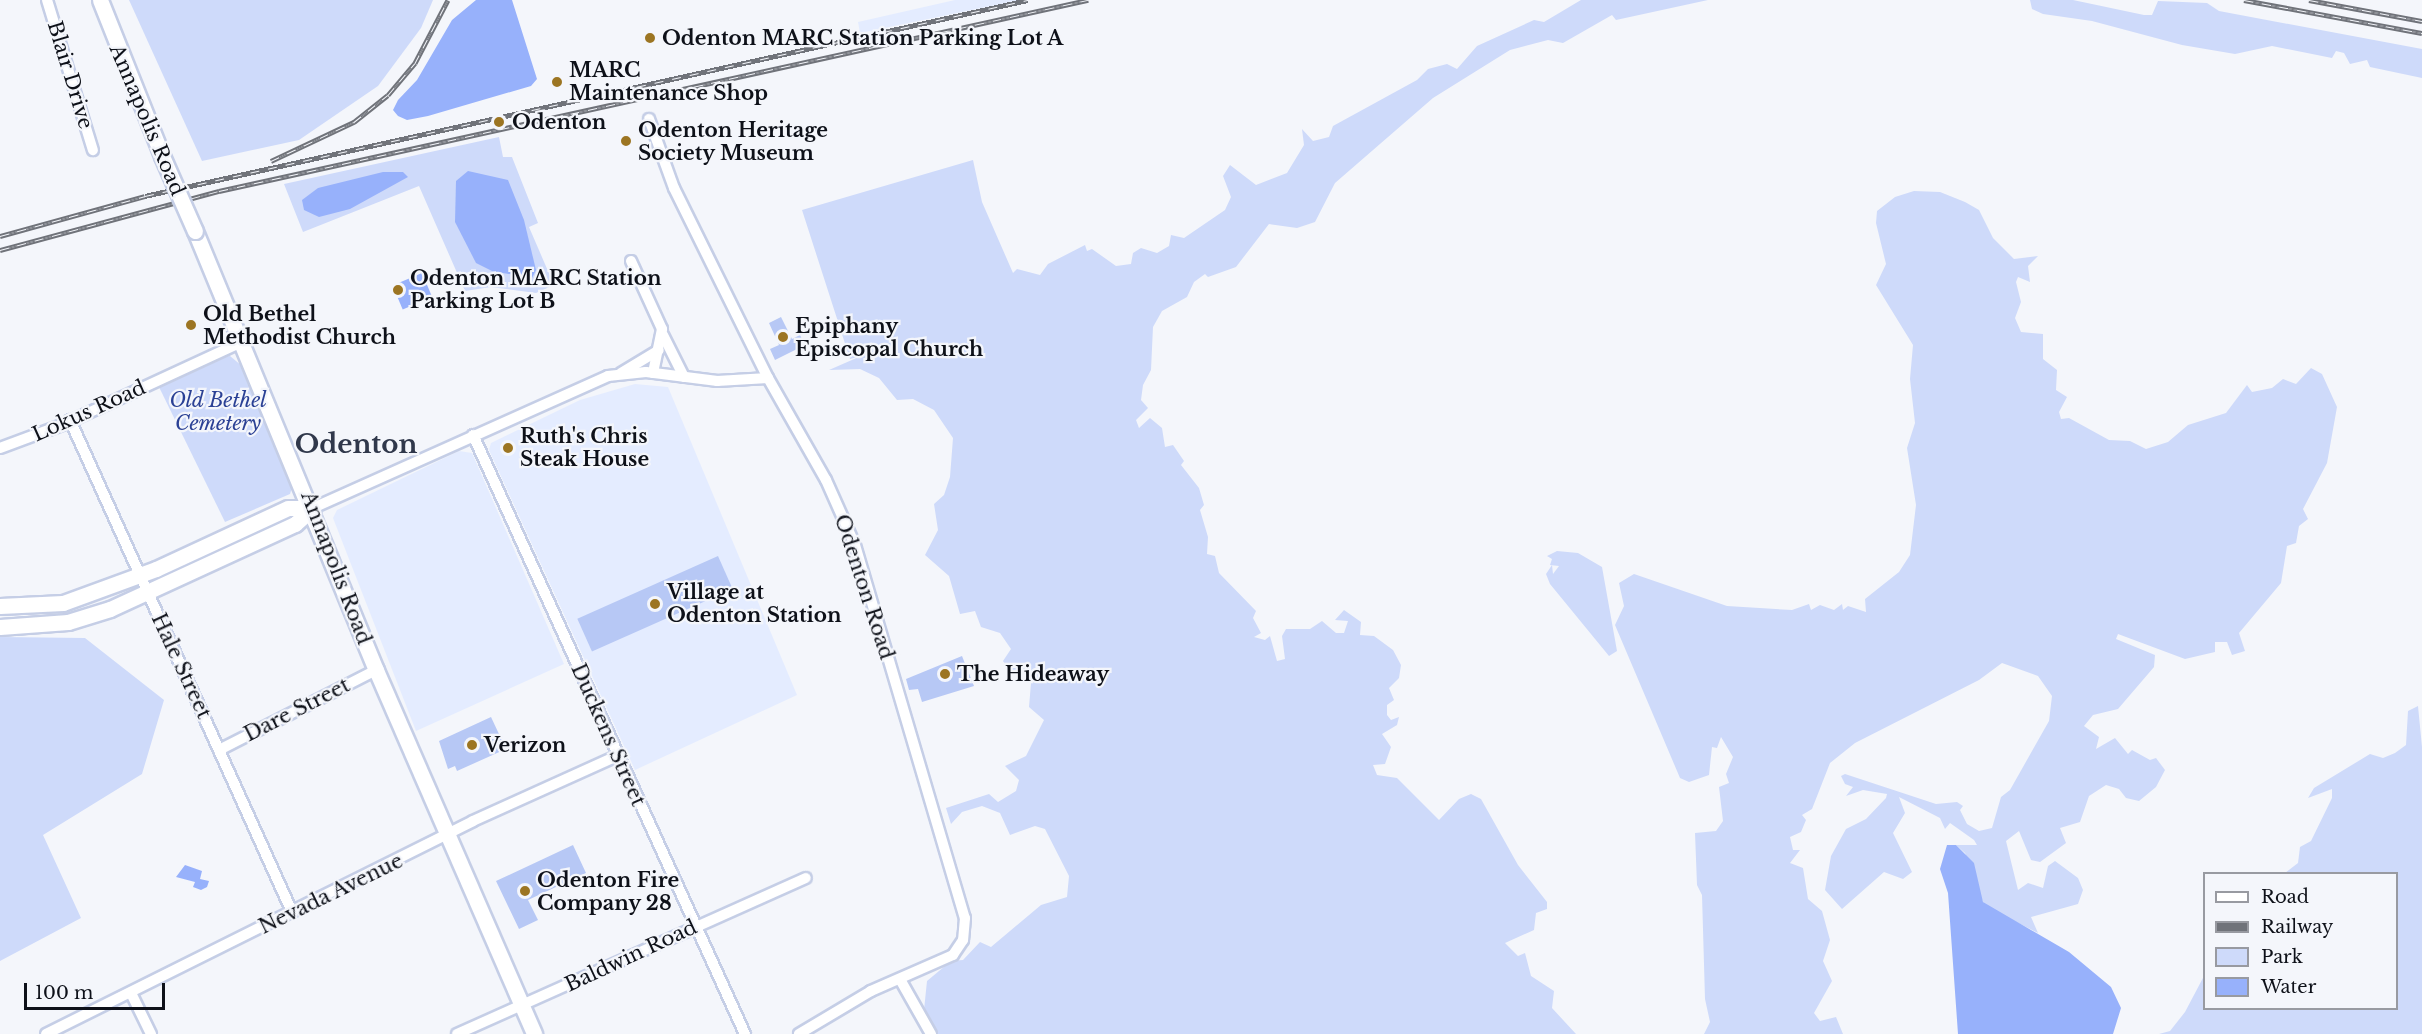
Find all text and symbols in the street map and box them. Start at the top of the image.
street label: Blair Drive [42,18,98,132]
place label: Odenton MARC Station Parking Lot A [662,26,1064,50]
marker: Odenton MARC Station Parking Lot A [643,31,657,45]
street label: Annapolis Road [104,41,190,199]
place label: MARC Maintenance Shop [569,58,768,105]
marker: MARC Maintenance Shop [550,75,564,89]
place label: Odenton [512,110,606,134]
marker: Odenton [490,113,508,131]
place label: Odenton Heritage Society Museum [638,118,828,165]
marker: Odenton Heritage Society Museum [619,134,633,148]
place label: Odenton MARC Station Parking Lot B [410,266,661,313]
marker: Odenton MARC Station Parking Lot B [391,283,405,297]
place label: Old Bethel Methodist Church [203,302,396,349]
place label: Epiphany Episcopal Church [795,314,983,361]
marker: Old Bethel Methodist Church [184,318,198,332]
marker: Epiphany Episcopal Church [776,330,790,344]
street label: Lokus Road [29,375,149,447]
park label: Old Bethel Cemetery [169,389,267,436]
place label: Ruth's Chris Steak House [520,424,649,471]
district label: Odenton [295,429,417,461]
marker: Ruth's Chris Steak House [501,441,515,455]
street label: Annapolis Road [296,488,376,648]
street label: Odenton Road [829,511,899,663]
place label: Village at Odenton Station [667,580,842,627]
marker: Village at Odenton Station [648,597,662,611]
street label: Hale Street [146,610,216,722]
street label: Duckens Street [566,660,650,810]
place label: The Hideaway [957,662,1109,686]
marker: The Hideaway [938,667,952,681]
street label: Dare Street [240,673,354,747]
place label: Verizon [484,733,566,757]
marker: Verizon [465,738,479,752]
street label: Nevada Avenue [255,849,407,939]
place label: Odenton Fire Company 28 [537,868,679,915]
legend [2203,872,2398,1010]
marker: Odenton Fire Company 28 [518,884,532,898]
text: Road [2261,886,2309,908]
street label: Baldwin Road [561,915,701,997]
text: Railway [2261,916,2333,938]
text: Park [2261,946,2303,968]
scale bar [27,971,168,1009]
text: Water [2261,976,2316,998]
text: 100 m [35,982,93,1004]

